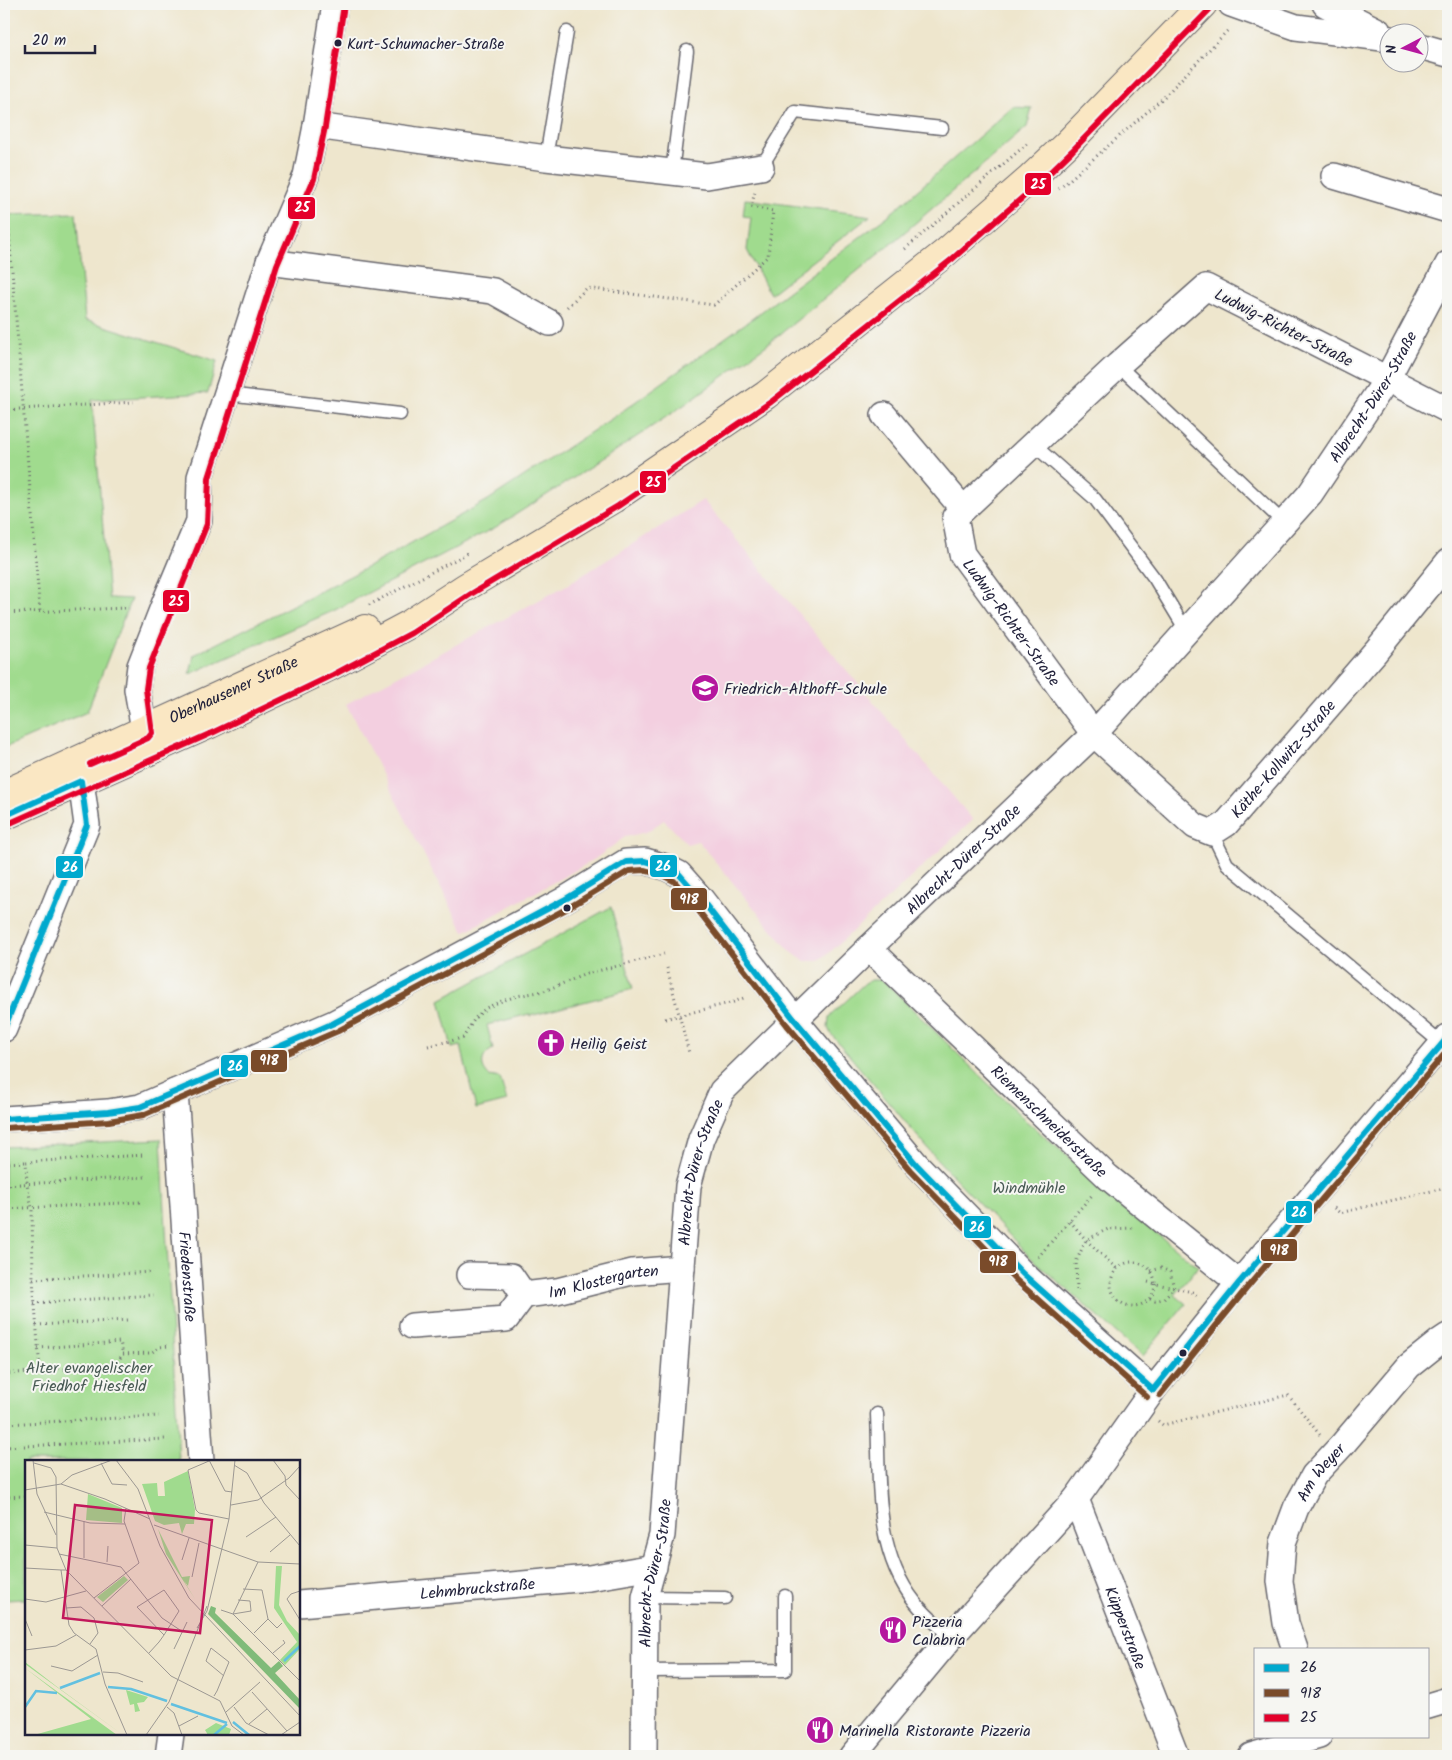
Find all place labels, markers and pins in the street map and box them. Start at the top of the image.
place label: Kurt-Schumacher-Straße [347,33,504,57]
marker: Kurt-Schumacher-Straße [333,38,343,48]
school or university icon: Friedrich-Althoff-Schule [690,673,720,703]
place label: Friedrich-Althoff-Schule [724,677,887,702]
unlabelled marker [562,903,572,913]
church icon: Heilig Geist [536,1028,566,1058]
place label: Heilig Geist [570,1032,648,1057]
unlabelled marker [1178,1348,1188,1358]
place label: Pizzeria Calabria [912,1610,966,1653]
restaurant icon: Pizzeria Calabria [878,1615,908,1645]
restaurant icon: Marinella Ristorante Pizzeria [805,1715,835,1745]
place label: Marinella Ristorante Pizzeria [839,1719,1031,1744]

